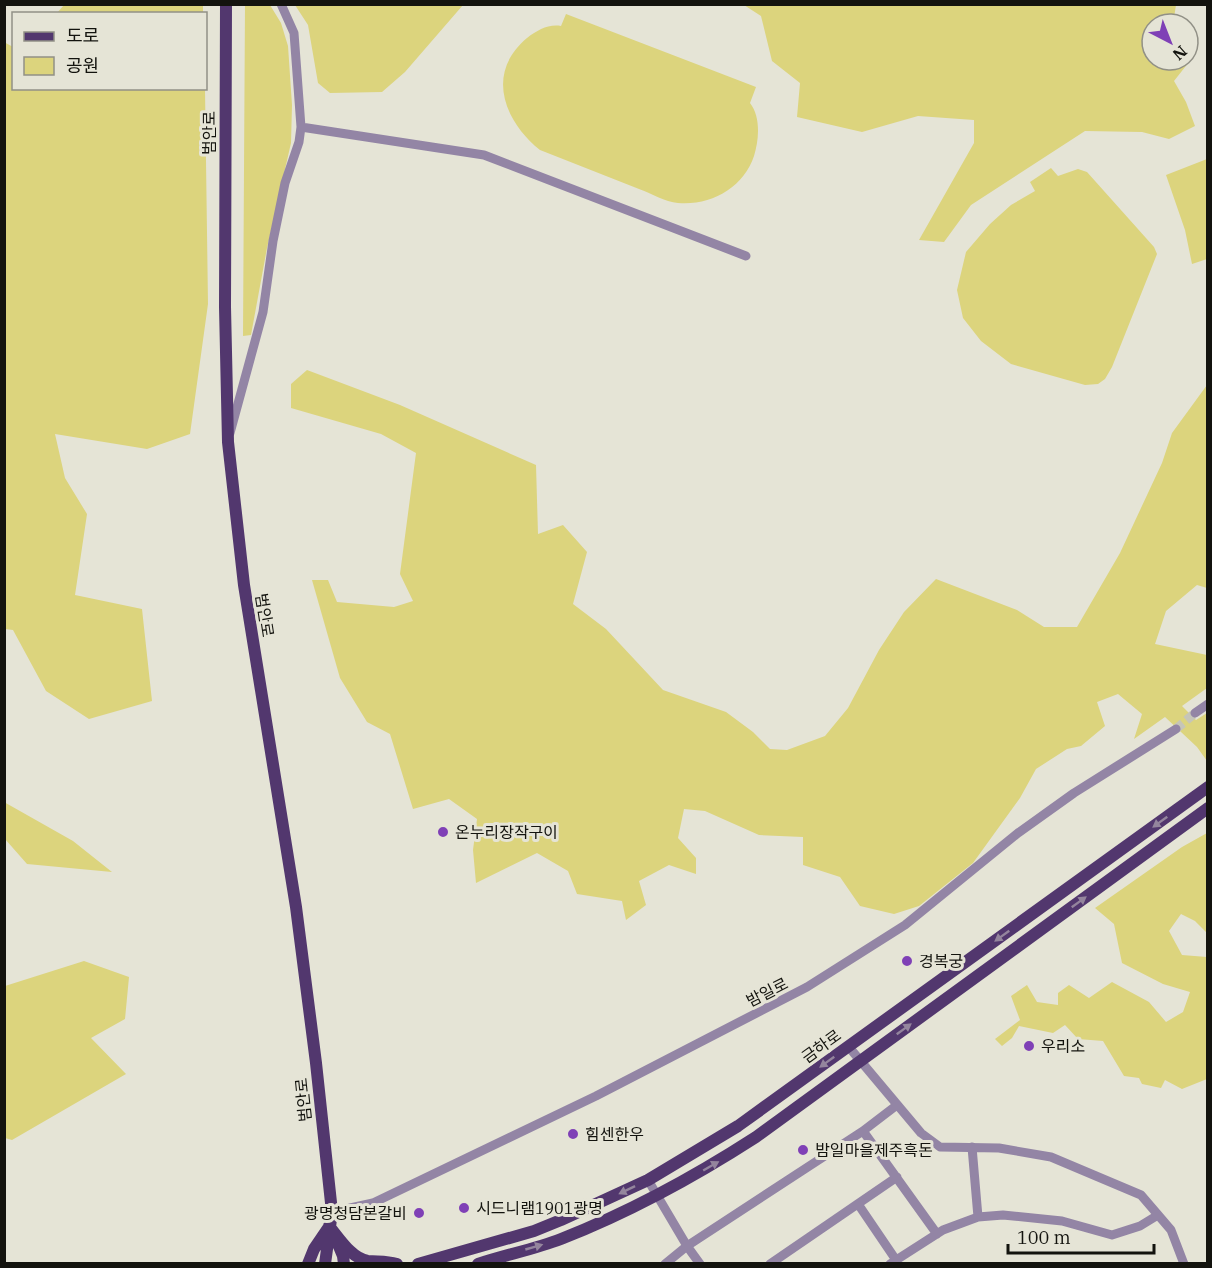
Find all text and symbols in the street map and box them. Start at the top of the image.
legend [12,12,207,90]
north arrow [1140,12,1200,72]
text: 도로 [66,24,99,47]
text: N [1169,41,1191,65]
text: 공원 [66,54,99,77]
street label: 범안로 [199,111,219,155]
street label: 범안로 [252,592,278,639]
one-way arrow [1153,815,1168,827]
place label: 온누리장작구이 [455,822,558,842]
marker: 온누리장작구이 [436,825,450,839]
one-way arrow [1071,896,1086,908]
one-way arrow [994,929,1009,941]
place label: 경복궁 [919,951,963,971]
marker: 경복궁 [900,954,914,968]
street label: 밤일로 [743,973,791,1011]
one-way arrow [896,1023,912,1035]
street label: 금하로 [797,1025,845,1067]
place label: 우리소 [1041,1036,1085,1056]
marker: 우리소 [1022,1039,1036,1053]
one-way arrow [819,1056,835,1068]
street label: 범안로 [291,1077,315,1123]
place label: 힘센한우 [585,1124,644,1144]
marker: 힘센한우 [566,1127,580,1141]
place label: 밤일마을제주흑돈 [815,1140,933,1160]
marker: 밤일마을제주흑돈 [796,1143,810,1157]
one-way arrow [703,1160,719,1171]
one-way arrow [619,1185,636,1194]
place label: 시드니램1901광명 [476,1198,603,1218]
marker: 시드니램1901광명 [457,1201,471,1215]
place label: 광명청담본갈비 [304,1203,407,1223]
marker: 광명청담본갈비 [412,1206,426,1220]
scale bar [1008,1217,1154,1255]
text: 100 m [1017,1226,1071,1249]
one-way arrow [525,1242,543,1251]

